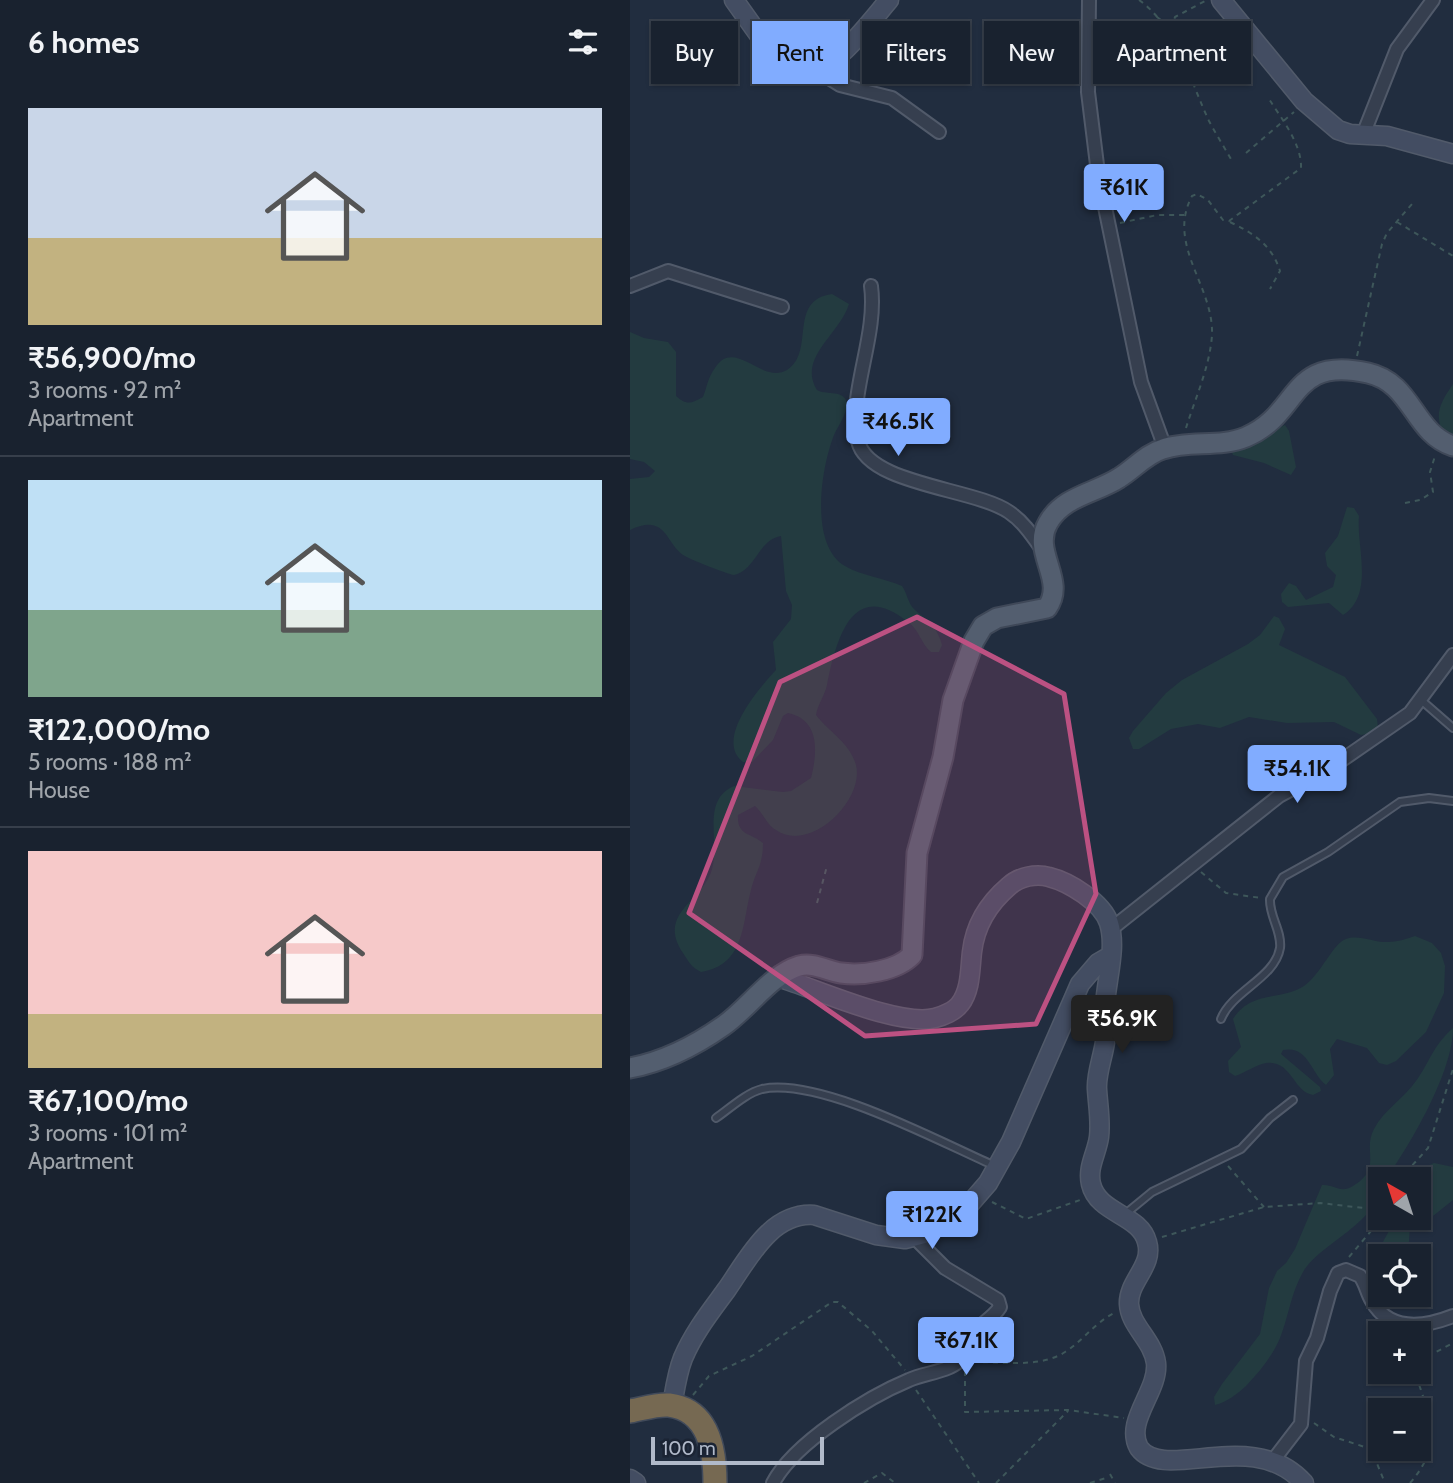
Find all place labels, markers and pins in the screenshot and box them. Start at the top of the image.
pin: ₹61K [1083,164,1165,224]
pin: ₹46.5K [841,398,955,458]
pin: ₹54.1K [1240,746,1354,805]
pin: ₹56.9K [1065,996,1179,1055]
pin: ₹122K [883,1192,981,1251]
pin: ₹67.1K [909,1318,1023,1377]

